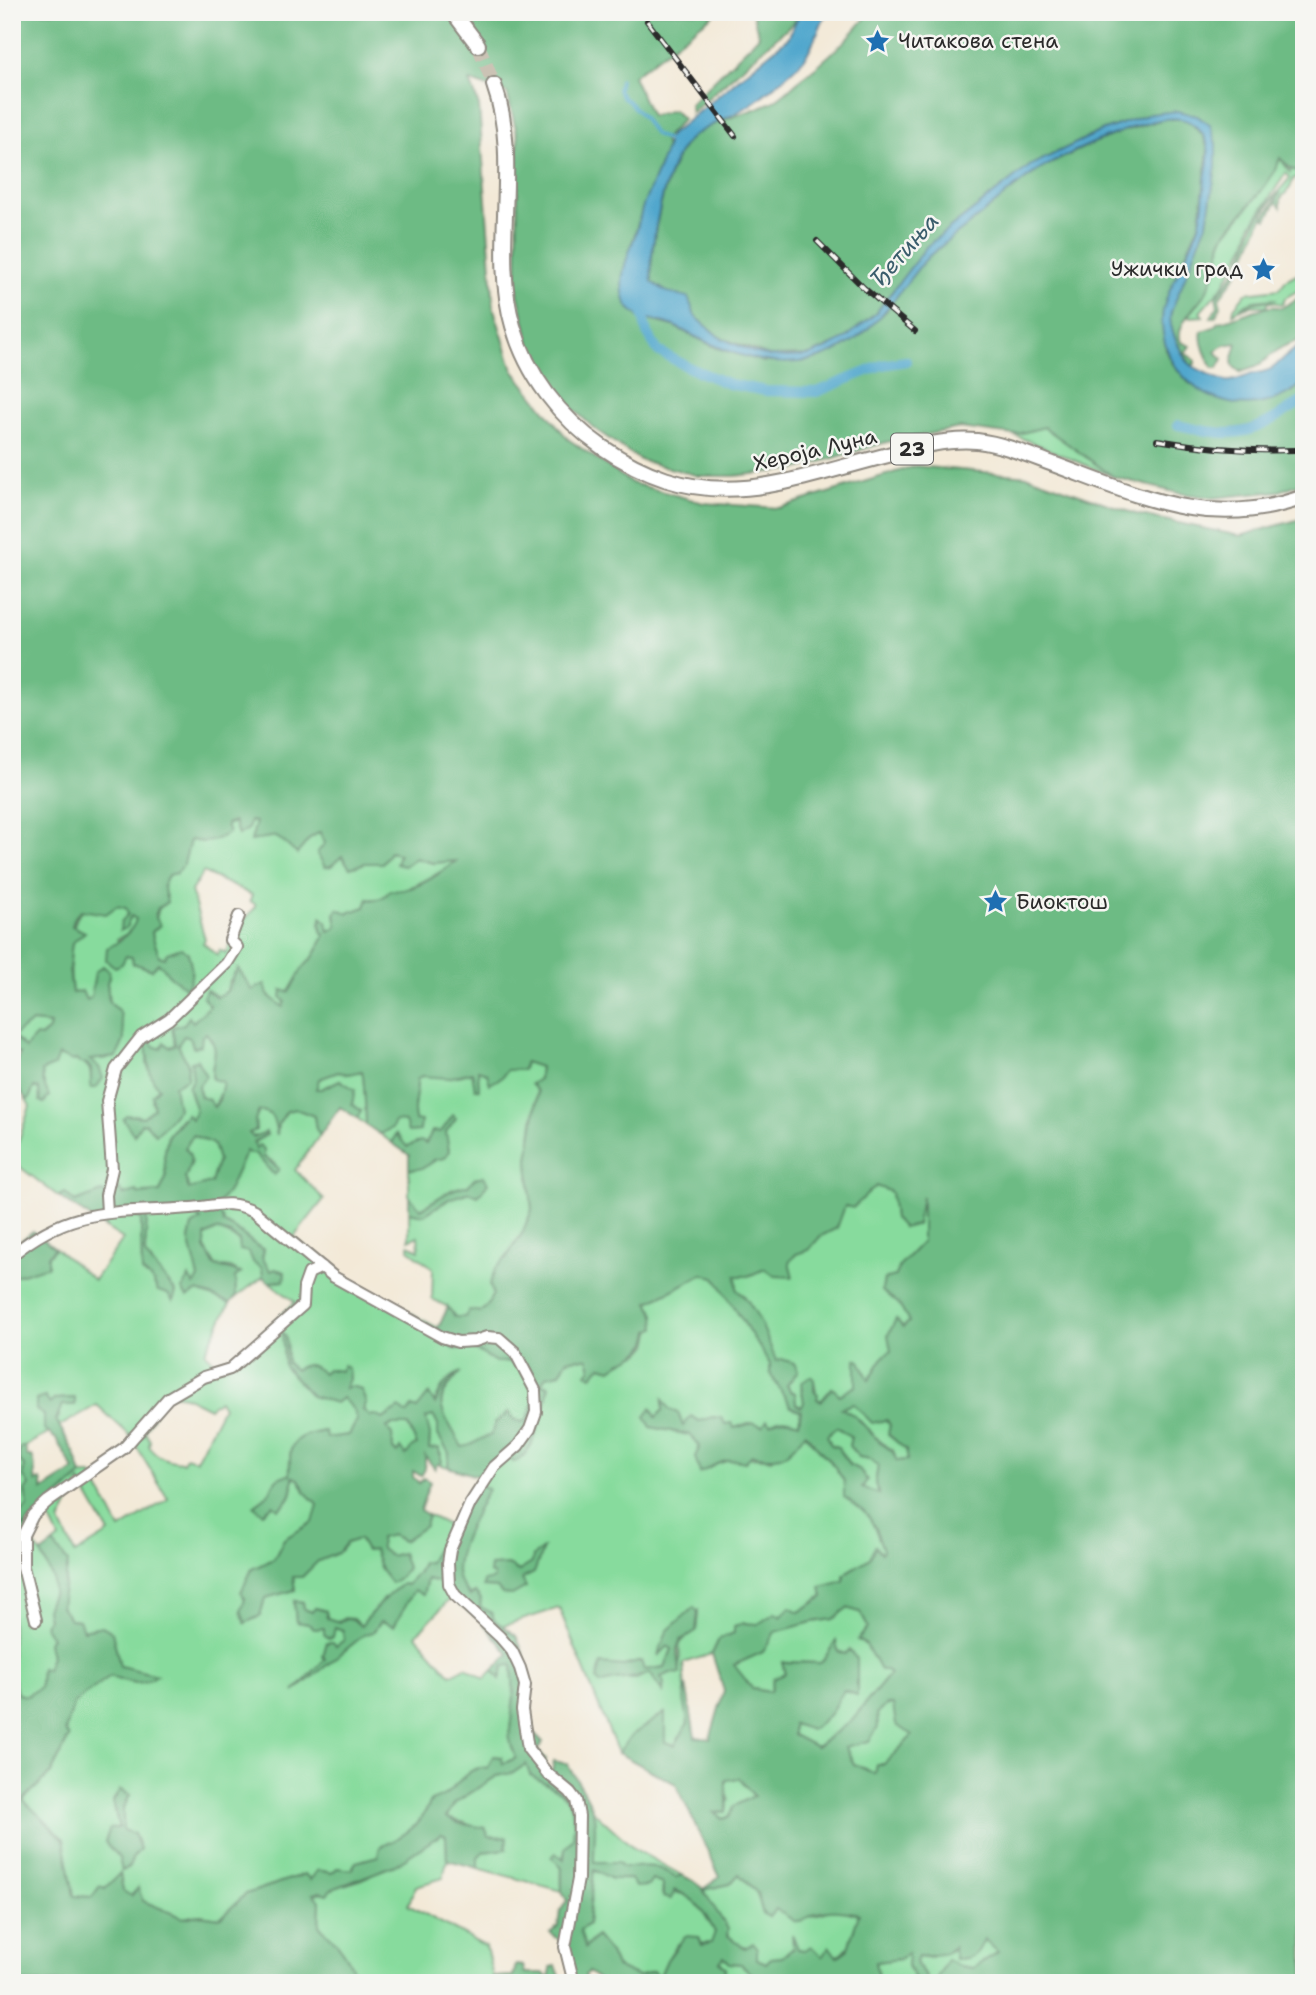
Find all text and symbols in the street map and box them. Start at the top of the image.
place icon: Читакова стена [864,27,892,55]
place label: Читакова стена [898,27,1058,55]
water label: Ђетиња [863,207,945,293]
place label: Ужички град [1111,255,1243,283]
place icon: Ужички град [1249,255,1277,283]
street label: Хероја Луна [751,422,879,478]
road number: 23 [891,433,933,464]
place icon: Биоктош [982,888,1010,916]
place label: Биоктош [1016,888,1108,916]

